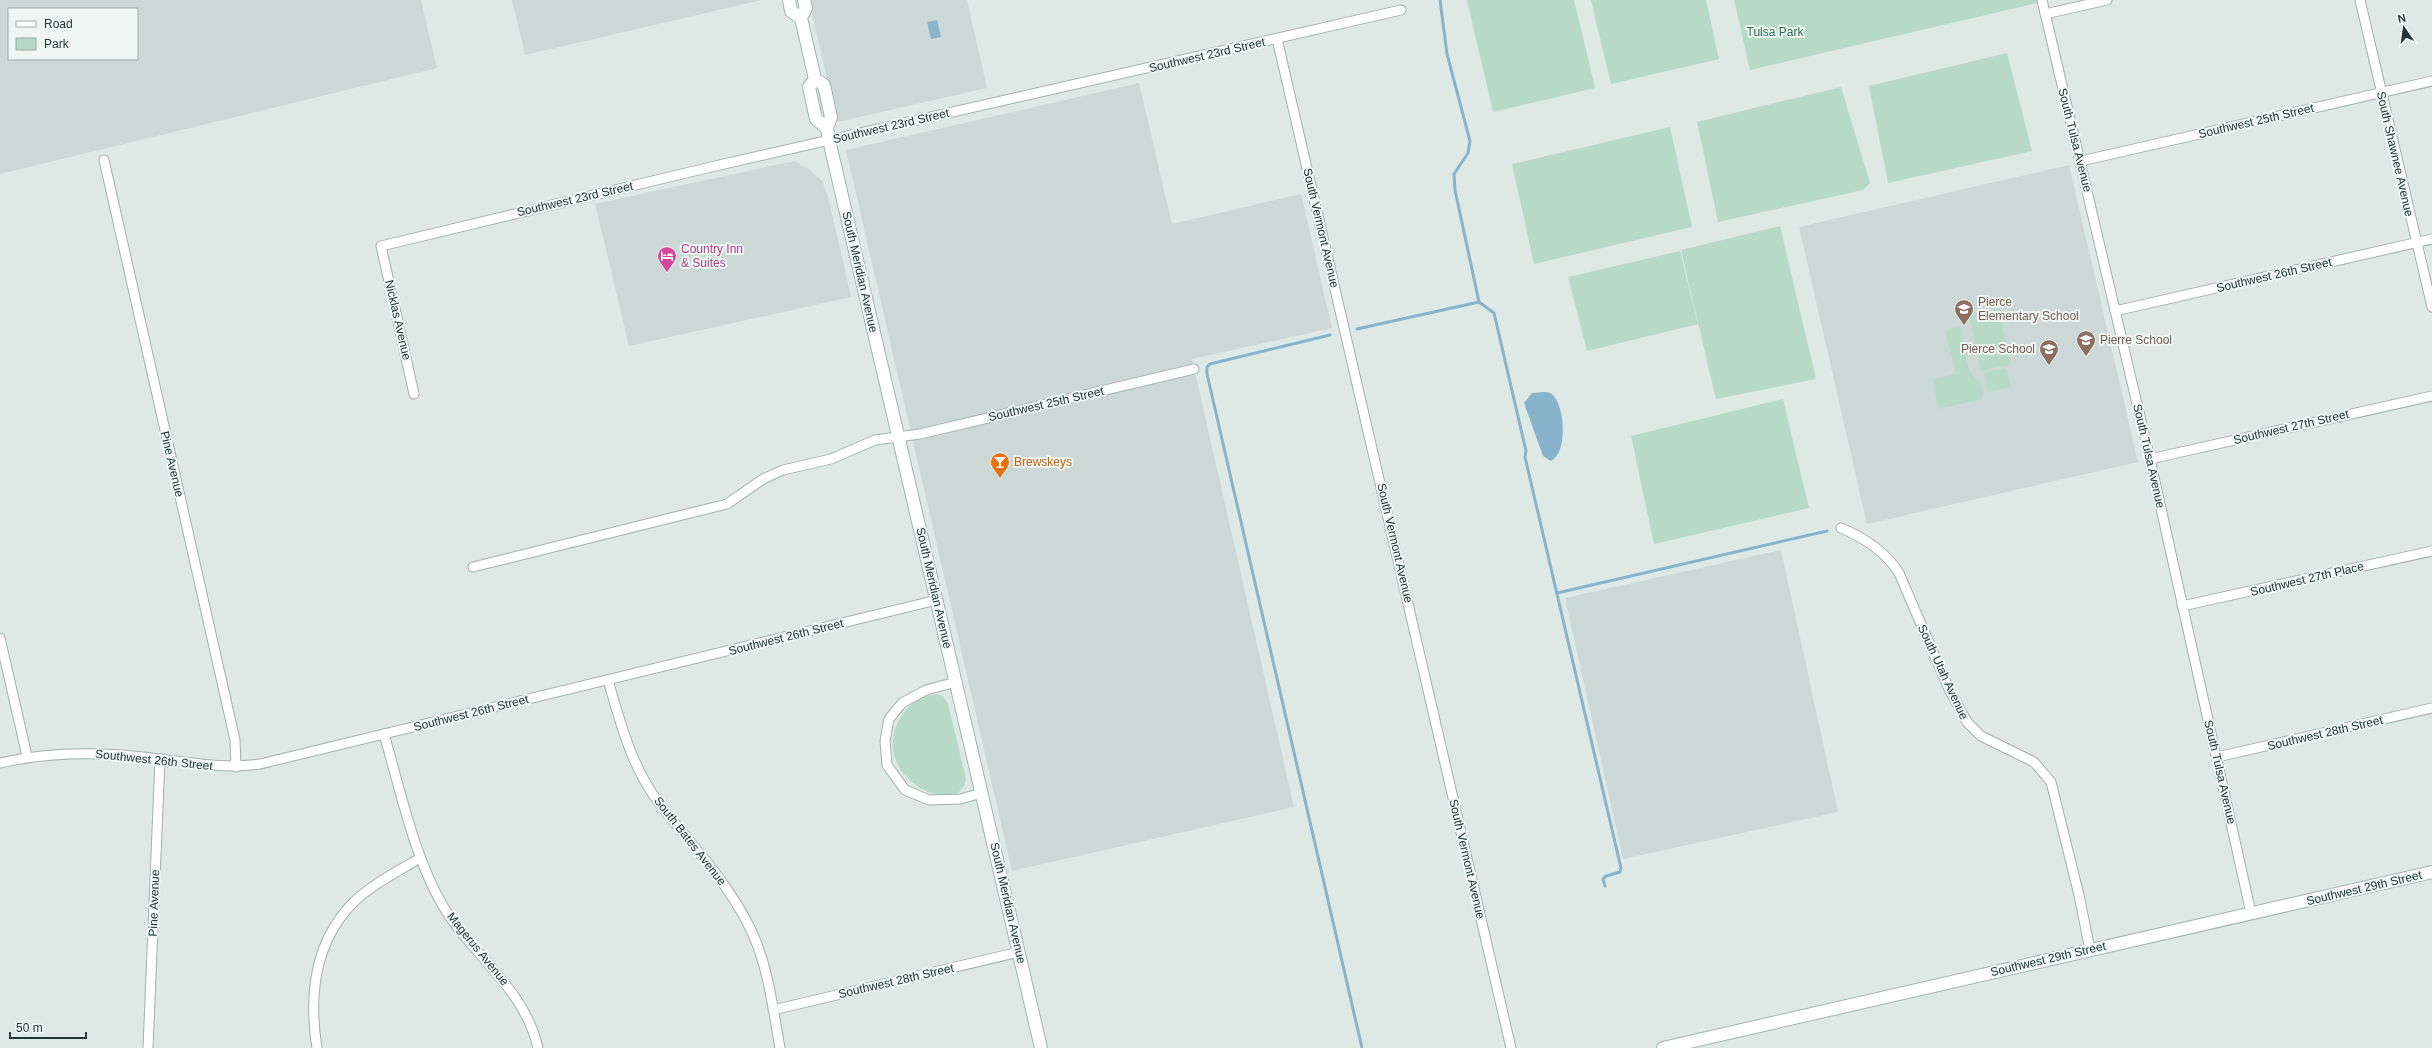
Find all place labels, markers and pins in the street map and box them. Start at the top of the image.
place label: Country Inn & Suites [681,242,743,270]
hotel icon: Country Inn & Suites [656,245,678,273]
place label: Pierce Elementary School [1978,295,2079,323]
school or university icon: Pierce Elementary School [1953,298,1975,326]
school or university icon: Pierre School [2075,329,2097,357]
place label: Pierre School [2100,333,2172,347]
school or university icon: Pierce School [2038,338,2060,366]
place label: Pierce School [1961,342,2035,356]
bar icon: Brewskeys [989,451,1011,479]
place label: Brewskeys [1014,455,1072,469]

